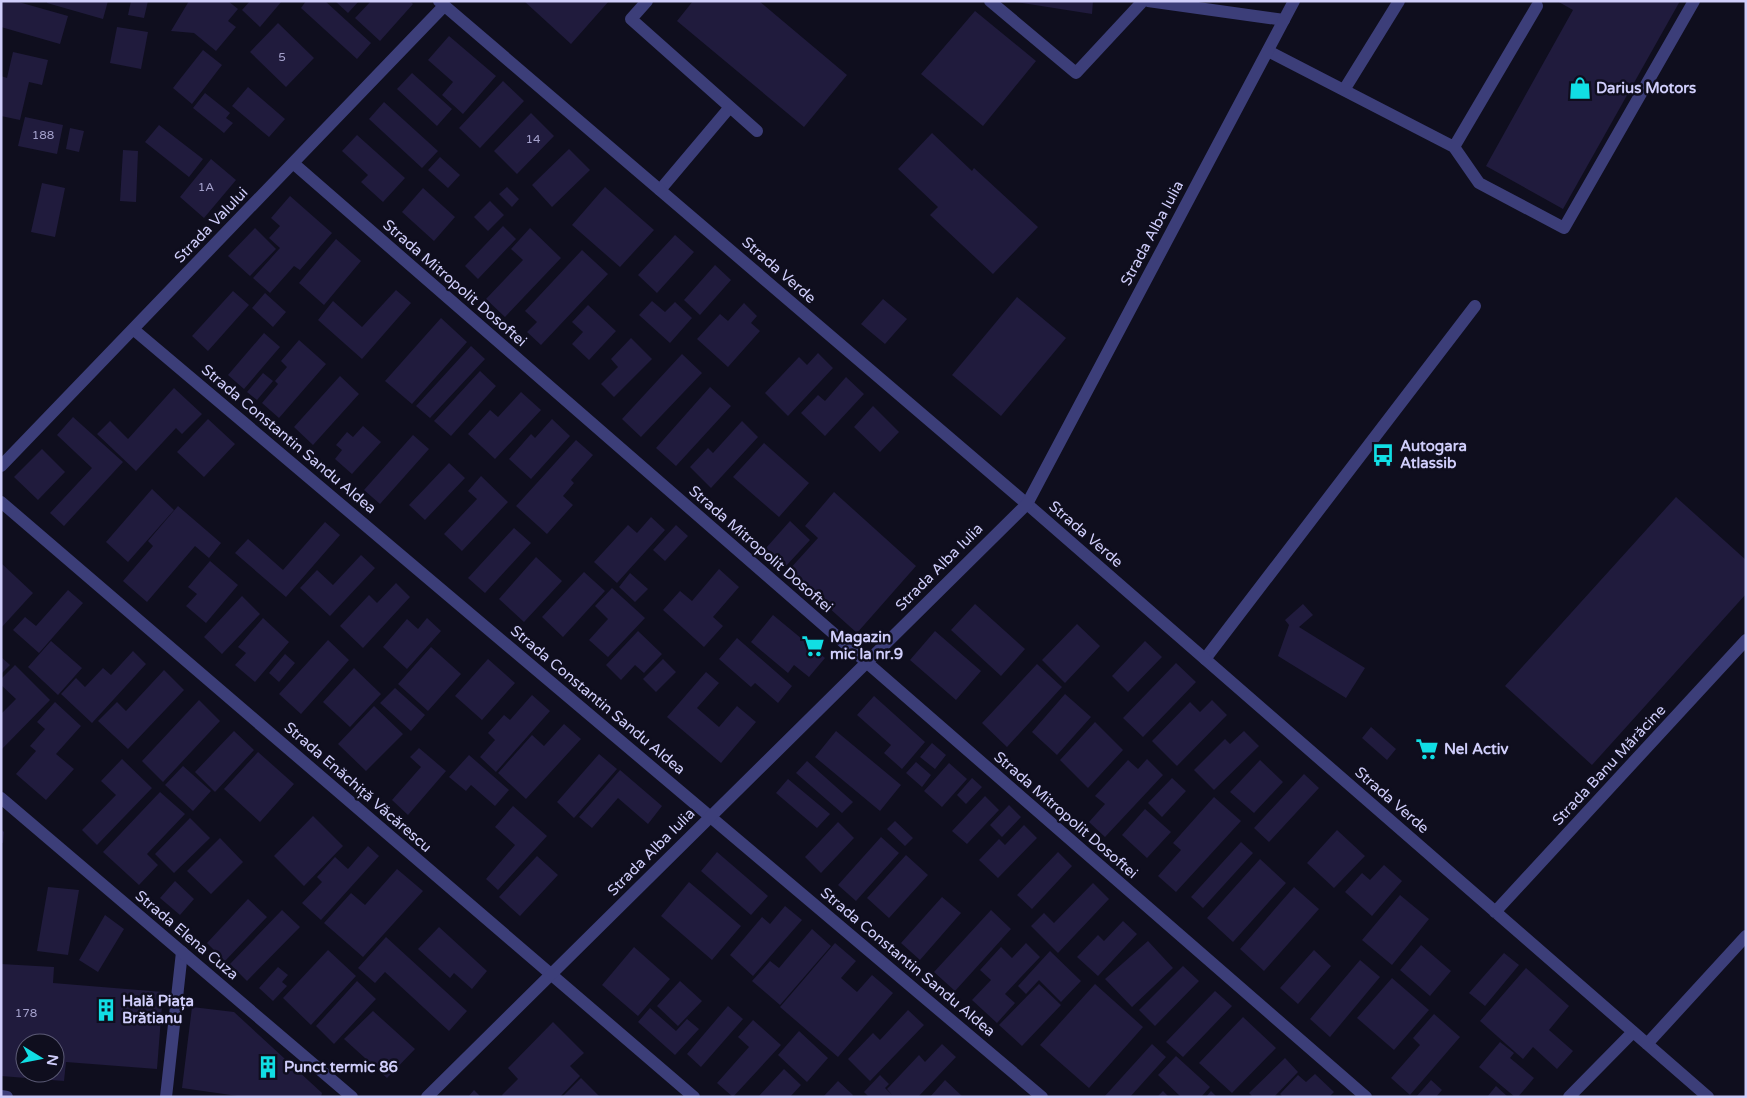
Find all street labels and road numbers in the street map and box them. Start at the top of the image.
street label: Strada Alba Iulia [1117,177,1187,289]
street label: Strada Valului [170,183,252,267]
street label: Strada Mitropolit Dosoftei [379,216,531,350]
street label: Strada Verde [738,233,820,307]
street label: Strada Constantin Sandu Aldea [198,361,380,517]
street label: Strada Mitropolit Dosoftei [685,482,837,616]
street label: Strada Verde [1045,497,1127,571]
street label: Strada Alba Iulia [891,519,987,615]
street label: Strada Constantin Sandu Aldea [507,622,689,778]
street label: Strada Banu Mărăcine [1549,701,1669,829]
street label: Strada Enăchiță Văcărescu [281,718,435,856]
street label: Strada Mitropolit Dosoftei [990,748,1142,882]
street label: Strada Verde [1351,763,1433,837]
street label: Strada Alba Iulia [603,804,699,900]
street label: Strada Constantin Sandu Aldea [817,884,999,1040]
street label: Strada Elena Cuza [132,887,242,983]

